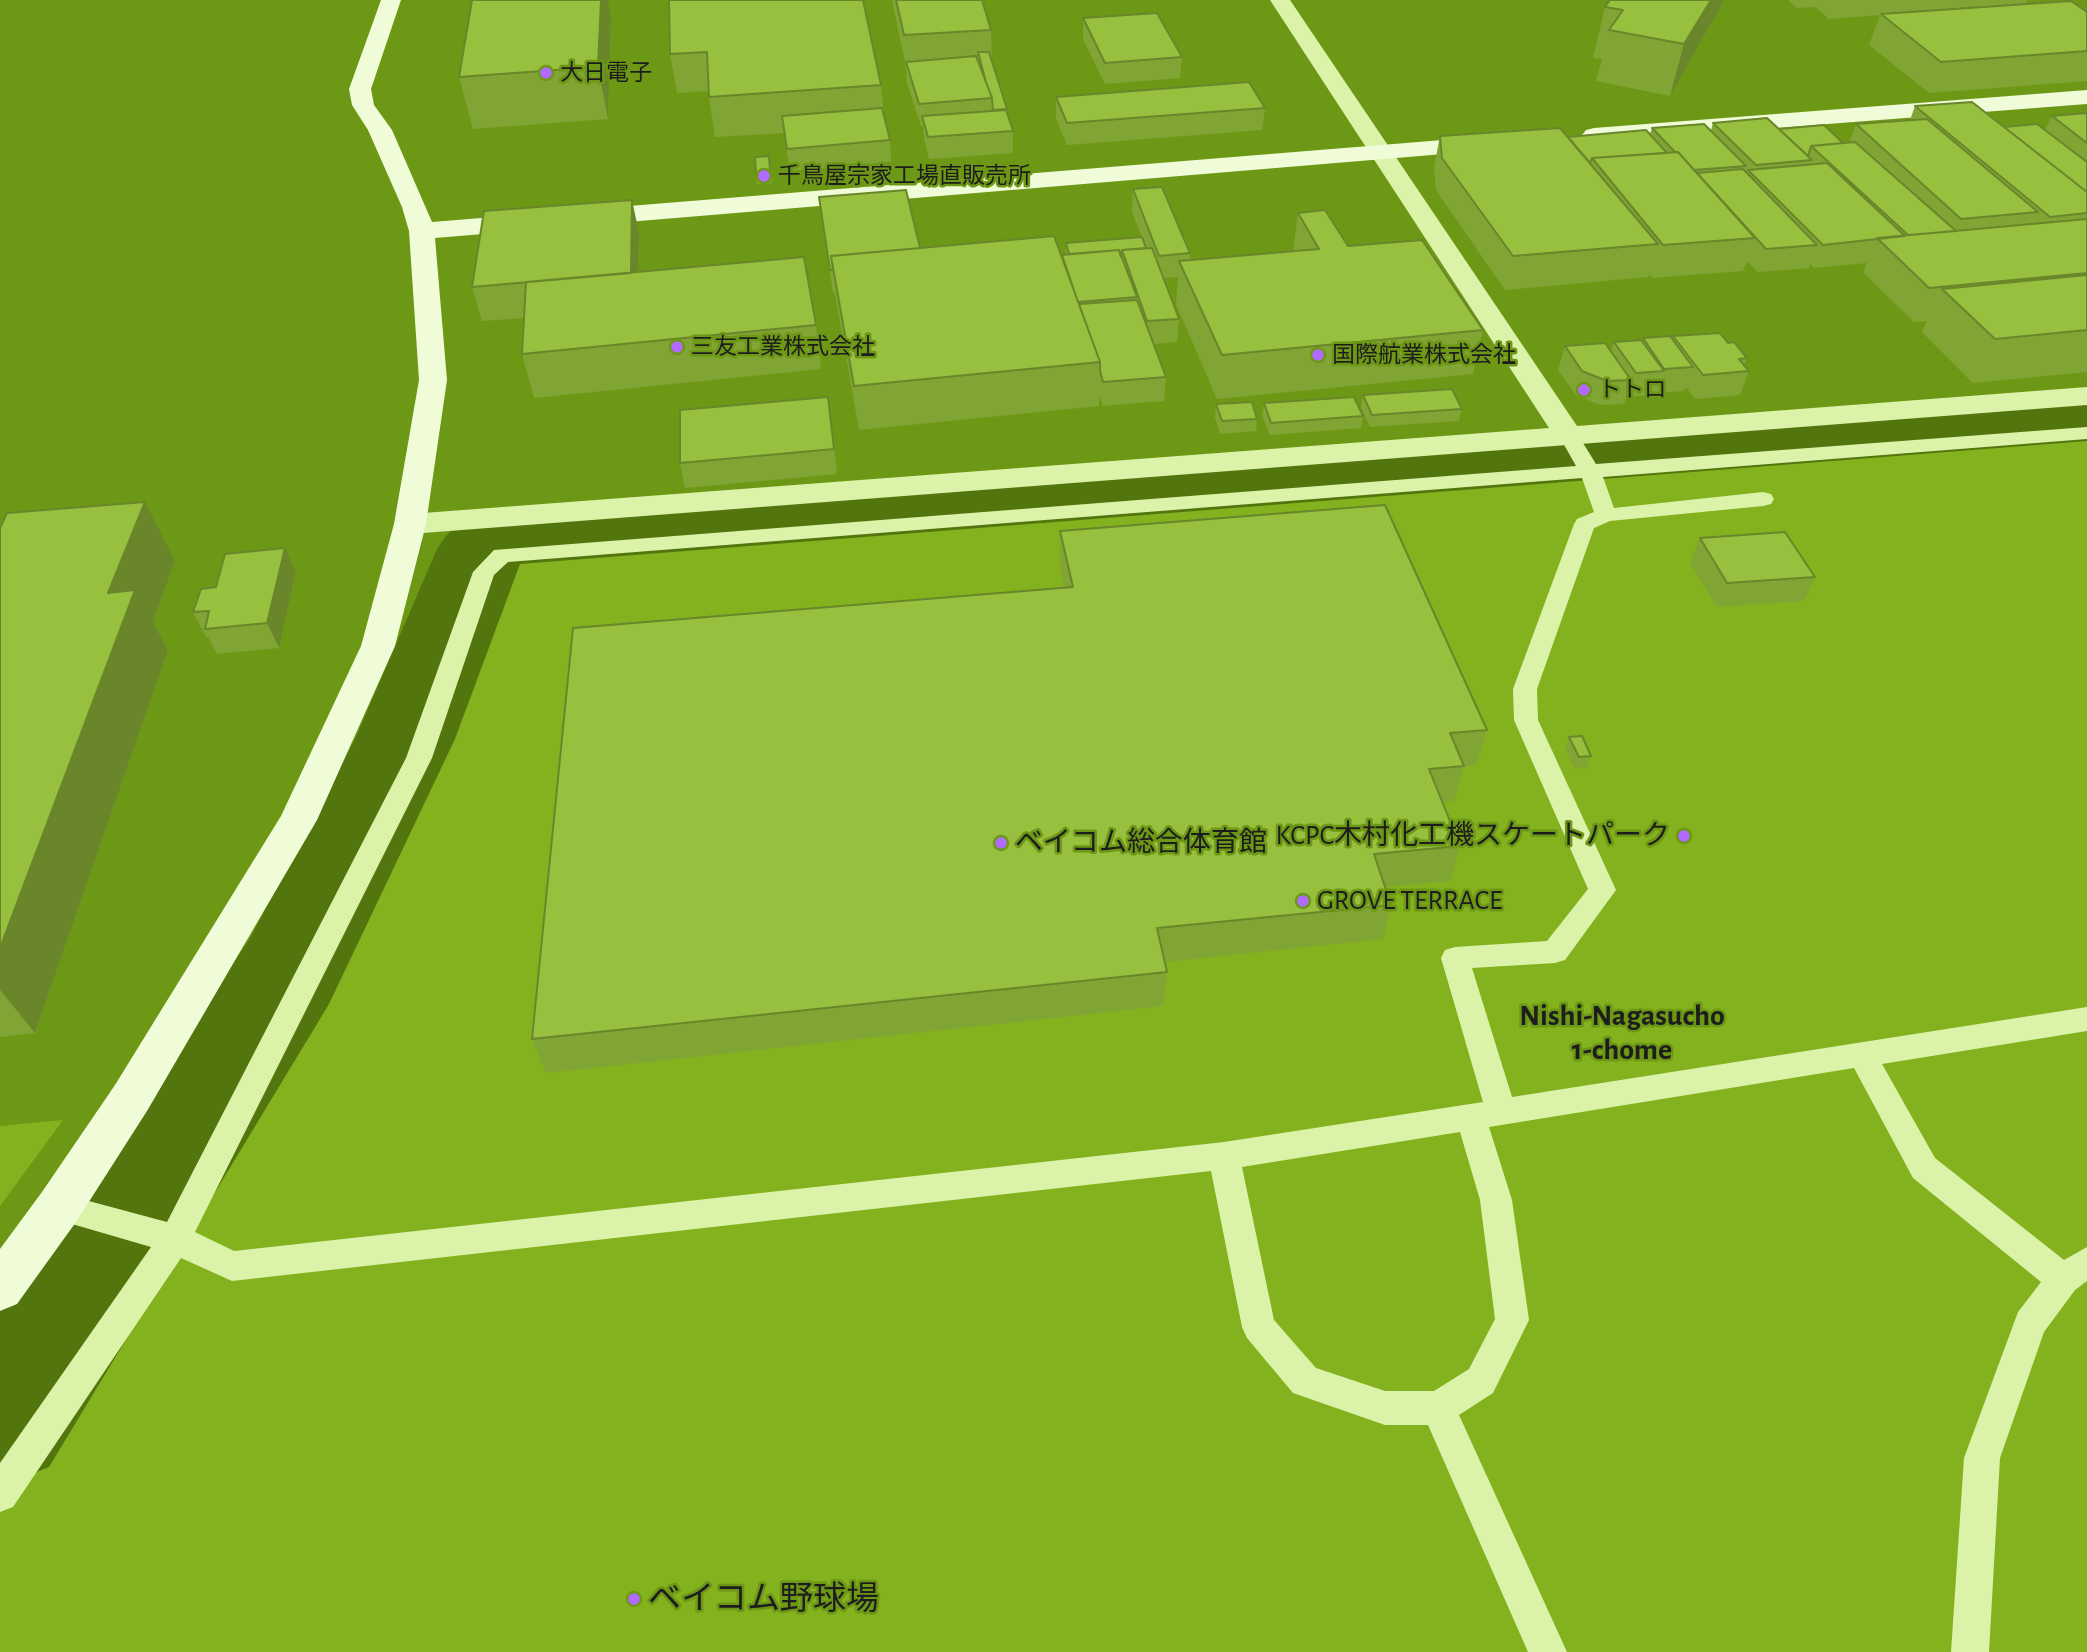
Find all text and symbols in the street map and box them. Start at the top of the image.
place label: 大日電子 [560,59,652,87]
marker: 大日電子 [538,65,554,81]
place label: 千鳥屋宗家工場直販売所 [778,162,1031,190]
marker: 千鳥屋宗家工場直販売所 [756,168,772,184]
place label: 三友工業株式会社 [691,333,875,361]
marker: 三友工業株式会社 [669,339,685,355]
place label: 国際航業株式会社 [1332,341,1516,369]
marker: 国際航業株式会社 [1310,347,1326,363]
place label: トトロ [1598,376,1667,404]
marker: トトロ [1576,382,1592,398]
place label: KCPC木村化工機スケートパーク [1276,819,1670,853]
place label: ベイコム総合体育館 [1015,826,1267,860]
marker: KCPC木村化工機スケートパーク [1676,828,1692,844]
marker: ベイコム総合体育館 [993,835,1009,851]
place label: GROVE TERRACE [1317,884,1502,918]
marker: GROVE TERRACE [1295,893,1311,909]
district label: Nishi-Nagasucho 1-chome [1519,998,1725,1068]
place label: ベイコム野球場 [648,1579,879,1619]
marker: ベイコム野球場 [626,1591,642,1607]

